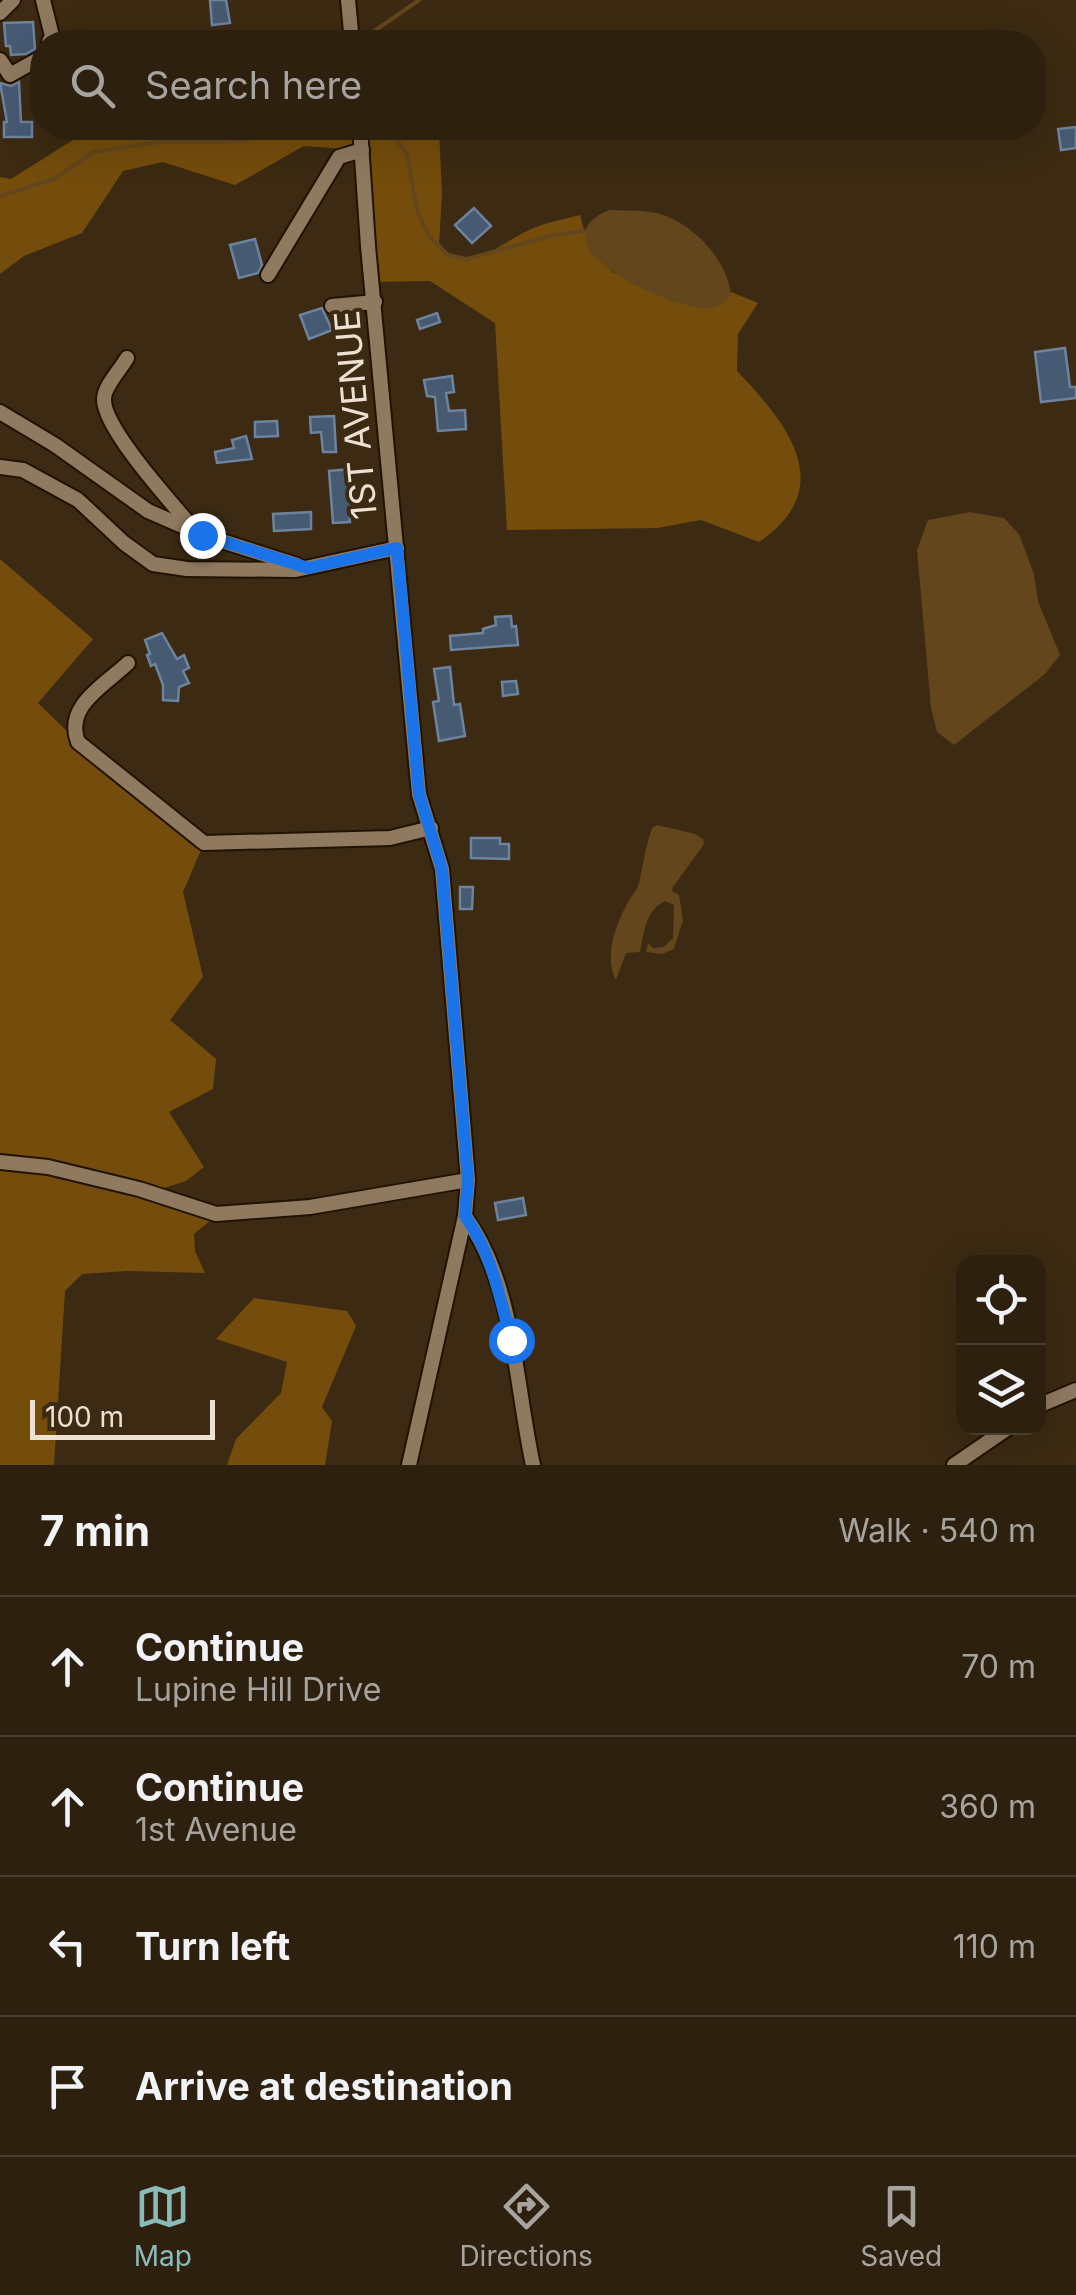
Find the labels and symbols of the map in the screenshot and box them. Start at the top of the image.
street label: 1ST AVENUE [325,309,385,521]
route end [180,513,226,559]
route start [489,1318,535,1364]
scale bar [30,1395,215,1440]

